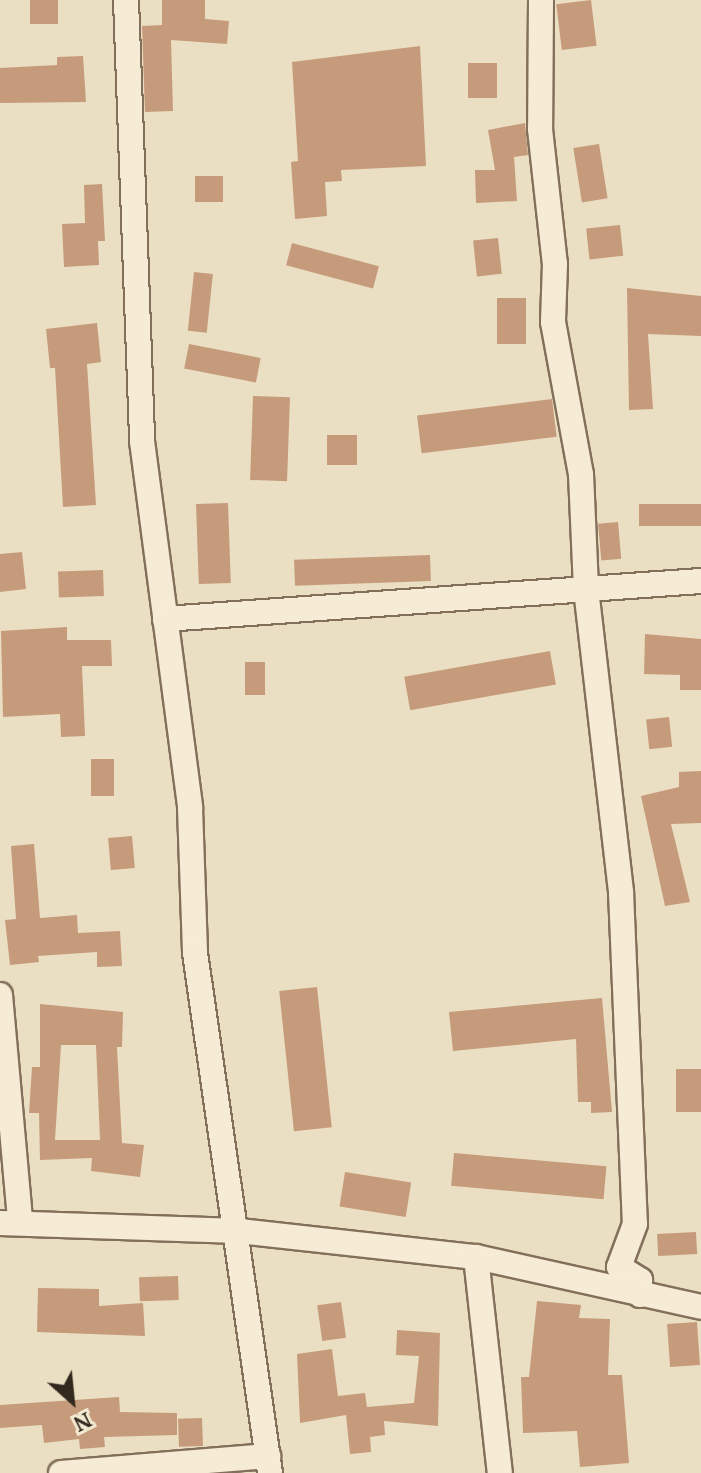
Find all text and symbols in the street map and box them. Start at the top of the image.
north arrow [32,1361,112,1441]
text: N [69,1406,97,1440]

